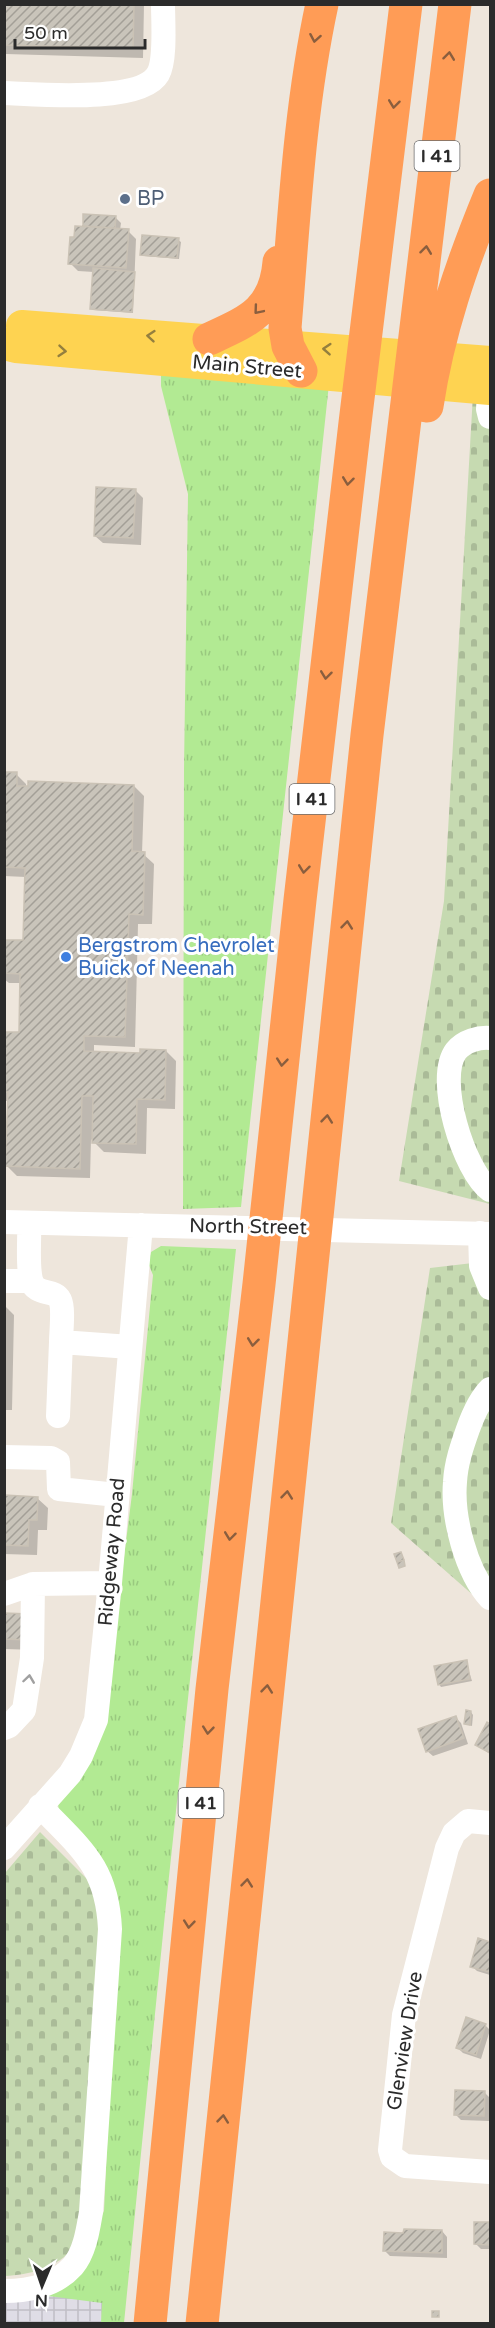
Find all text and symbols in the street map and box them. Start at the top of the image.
scale bar [15,12,146,50]
text: 50 m [24,22,68,44]
one-way arrow [310,34,322,43]
one-way arrow [442,52,455,61]
one-way arrow [388,100,401,109]
road number: I 41 [414,141,460,171]
place label: BP [137,187,164,211]
marker: BP [118,192,132,206]
one-way arrow [419,245,431,254]
one-way arrow [255,303,266,314]
one-way arrow [146,330,155,343]
one-way arrow [323,343,332,356]
one-way arrow [58,344,67,357]
street label: Main Street [191,350,303,384]
one-way arrow [343,477,355,486]
one-way arrow [320,670,333,679]
road number: I 41 [290,784,334,814]
one-way arrow [298,864,311,873]
one-way arrow [340,920,353,929]
place label: Bergstrom Chevrolet Buick of Neenah [78,934,275,981]
marker: Bergstrom Chevrolet Buick of Neenah [59,950,73,964]
one-way arrow [277,1058,289,1067]
one-way arrow [320,1114,333,1123]
street label: North Street [189,1214,307,1240]
one-way arrow [247,1338,259,1347]
street label: Ridgeway Road [94,1477,130,1627]
one-way arrow [281,1491,293,1500]
one-way arrow [224,1531,237,1541]
one-way arrow [22,1674,34,1683]
one-way arrow [260,1685,273,1694]
one-way arrow [202,1725,215,1734]
road number: I 41 [178,1788,224,1818]
one-way arrow [240,1879,253,1888]
one-way arrow [183,1919,196,1928]
street label: Glenview Drive [382,1970,428,2112]
one-way arrow [216,2115,229,2124]
north arrow [12,2256,72,2316]
text: N [35,2290,48,2310]

